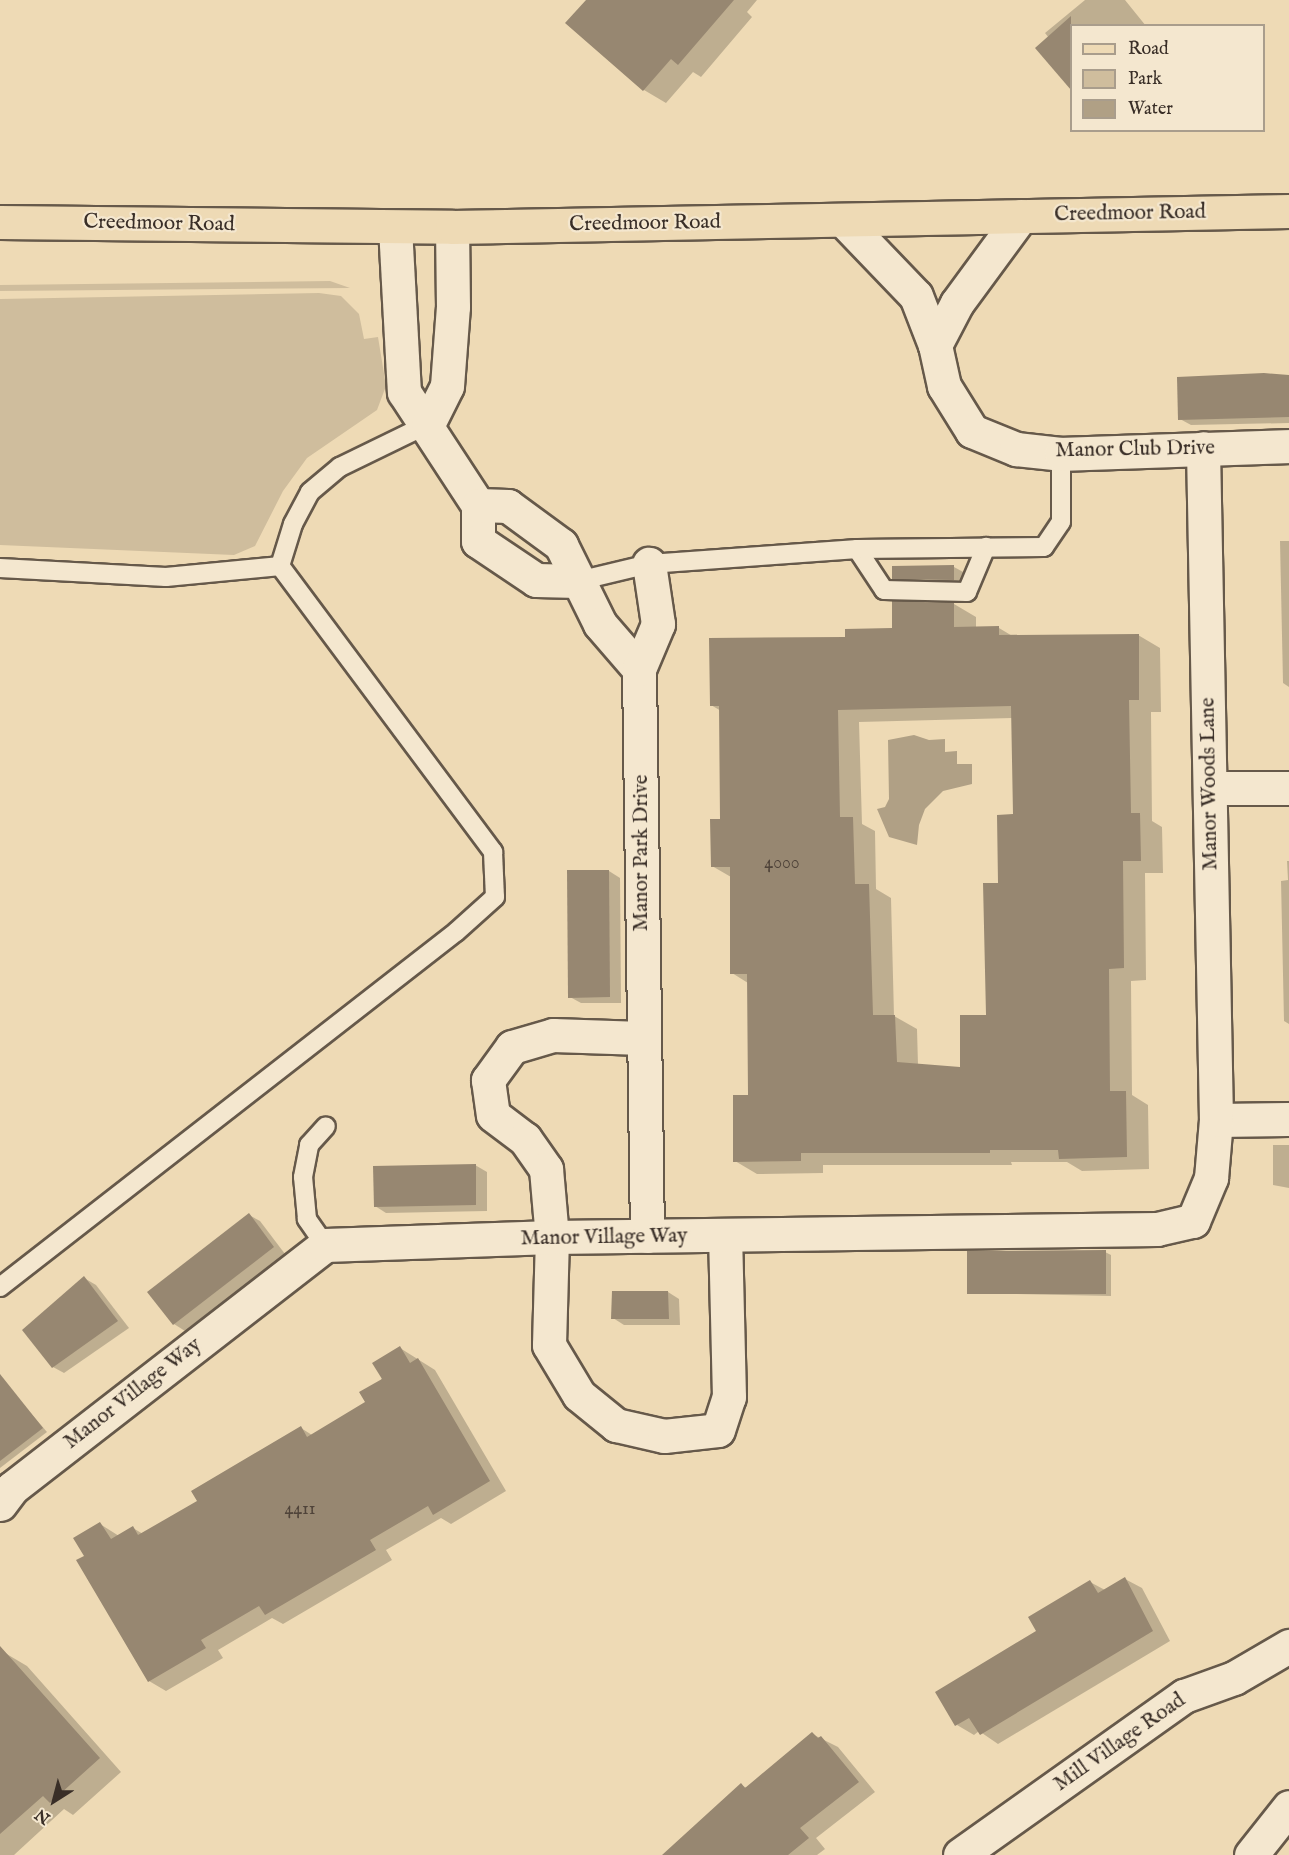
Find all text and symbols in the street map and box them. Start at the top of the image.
legend [1070,24,1265,132]
text: Road [1128,38,1169,61]
text: Park [1128,68,1162,91]
text: Water [1128,98,1173,121]
street label: Creedmoor Road [1054,200,1206,228]
street label: Creedmoor Road [83,210,235,238]
street label: Creedmoor Road [569,210,721,238]
street label: Manor Club Drive [1055,436,1215,464]
street label: Manor Woods Lane [1196,697,1224,871]
street label: Manor Park Drive [629,774,655,932]
house number: 4000 [764,853,800,875]
street label: Manor Village Way [520,1224,688,1252]
street label: Manor Village Way [59,1333,207,1455]
house number: 4411 [284,1499,316,1521]
street label: Mill Village Road [1050,1688,1190,1798]
north arrow [24,1771,84,1831]
text: N [32,1803,55,1828]

